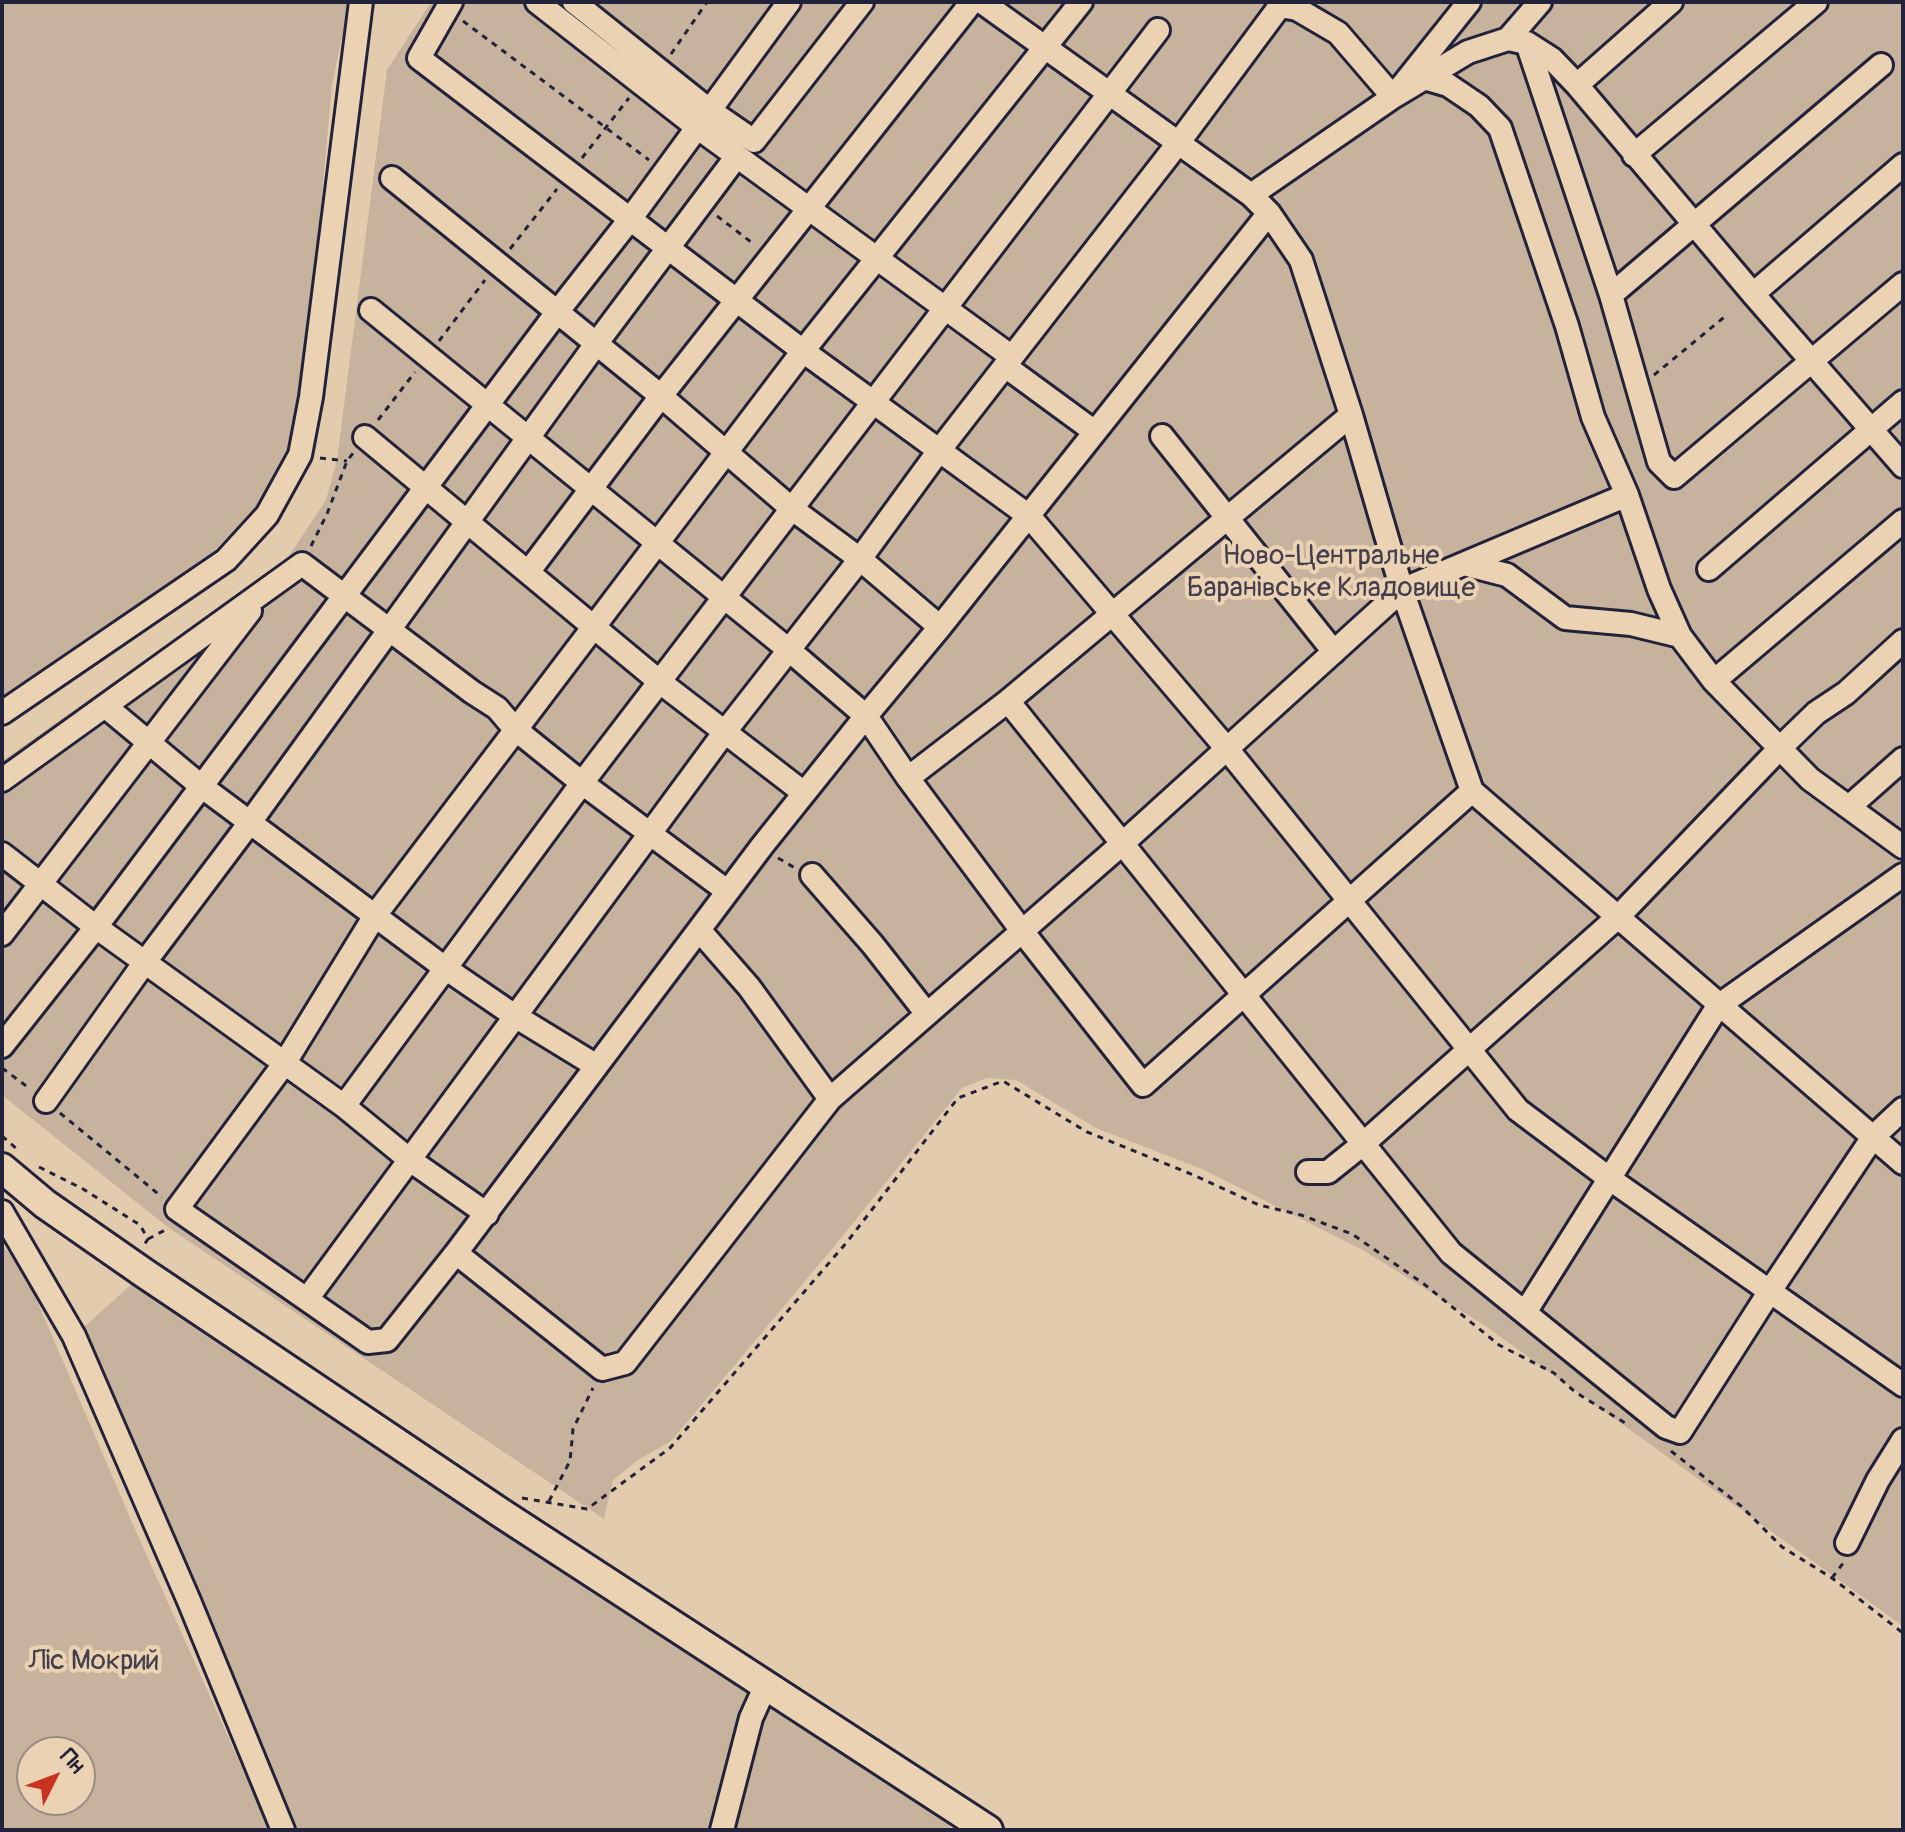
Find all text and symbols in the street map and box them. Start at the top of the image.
park label: Ново-Центральне Баранівське Кладовище [1187,540,1475,606]
park label: Ліс Мокрий [29,1645,159,1679]
north arrow [16,1736,96,1816]
text: Пн [54,1743,91,1780]

